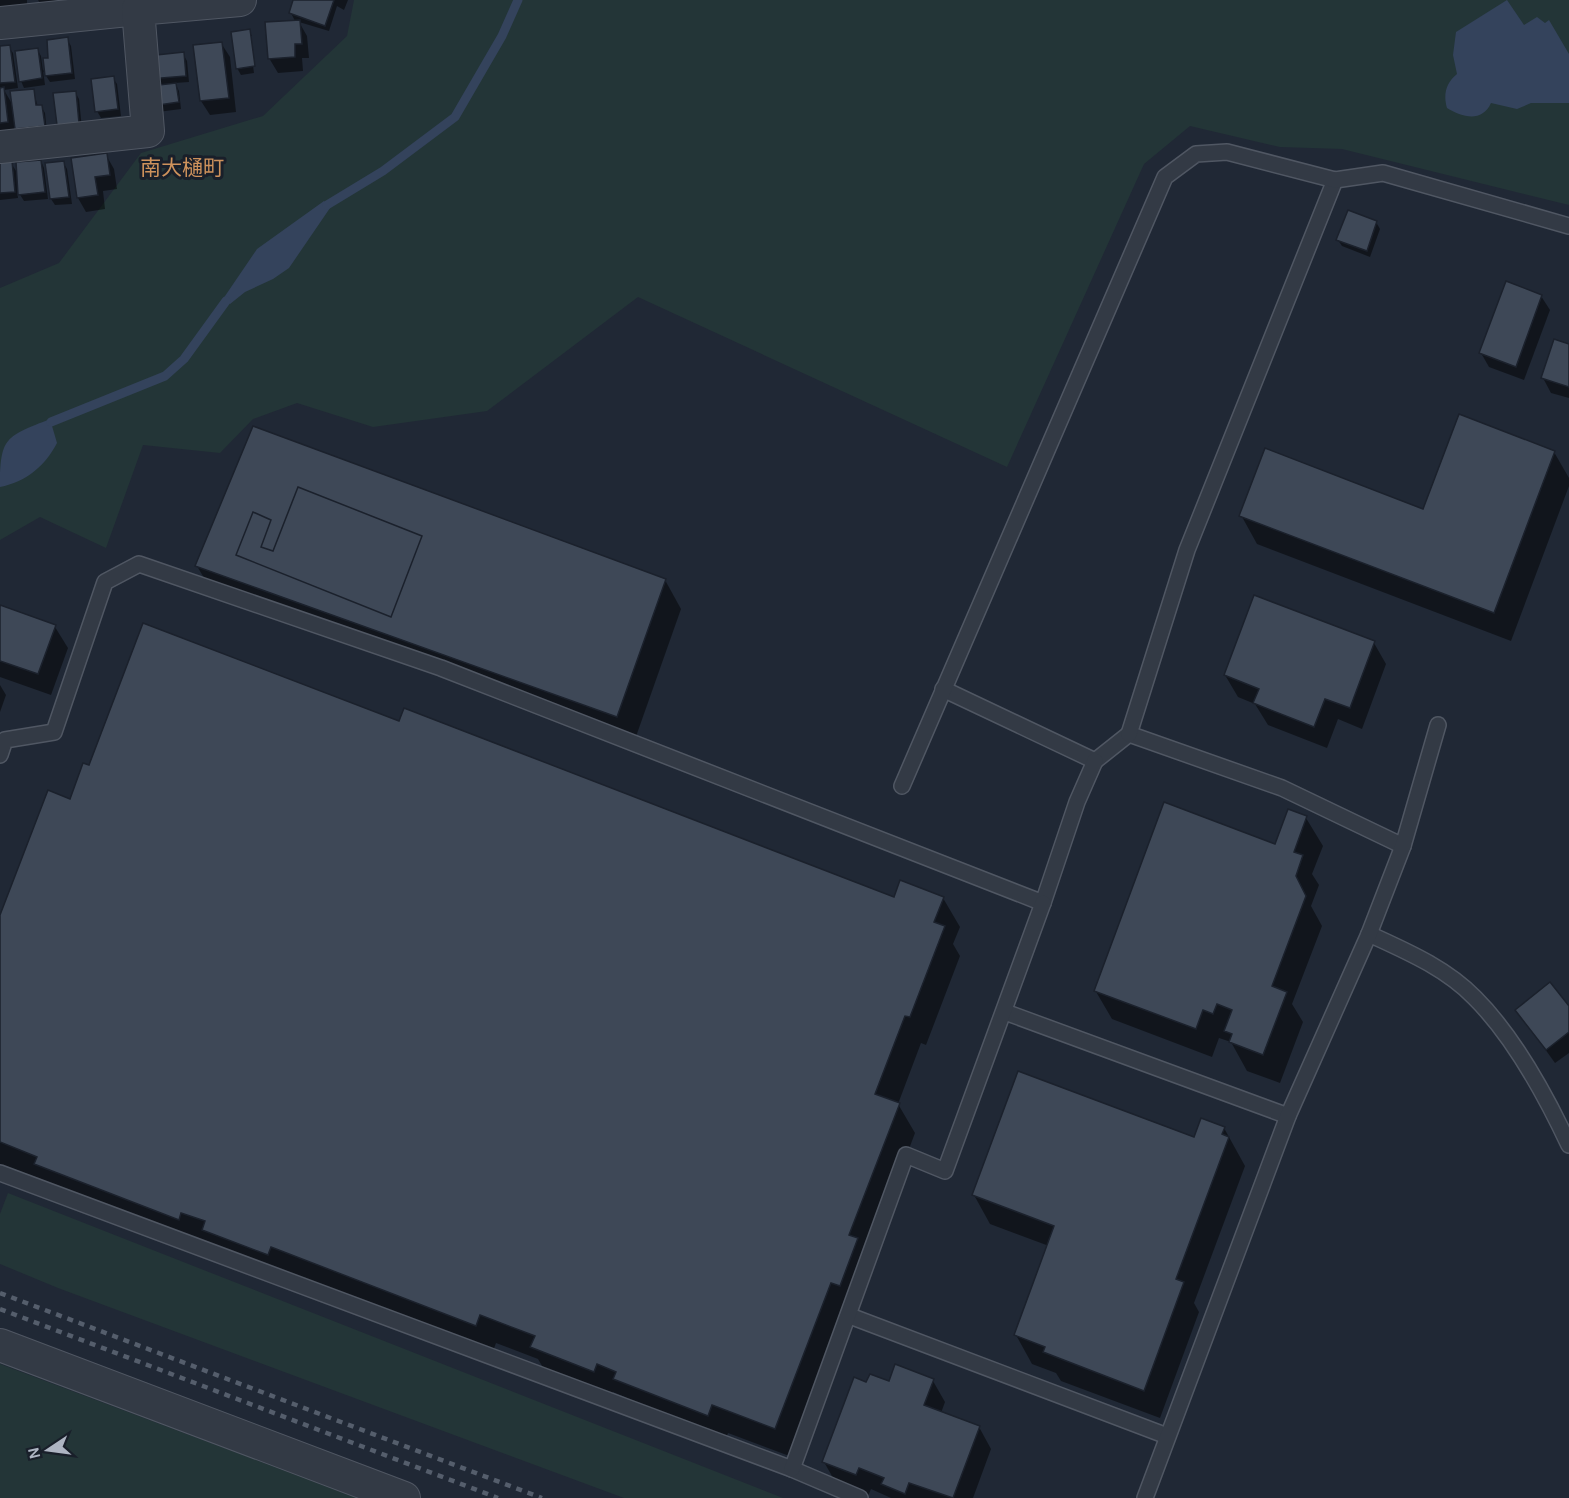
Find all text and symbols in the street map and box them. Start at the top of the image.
district label: 南大樋町 [140,156,224,180]
north arrow [18,1420,78,1480]
text: N [23,1446,44,1461]

